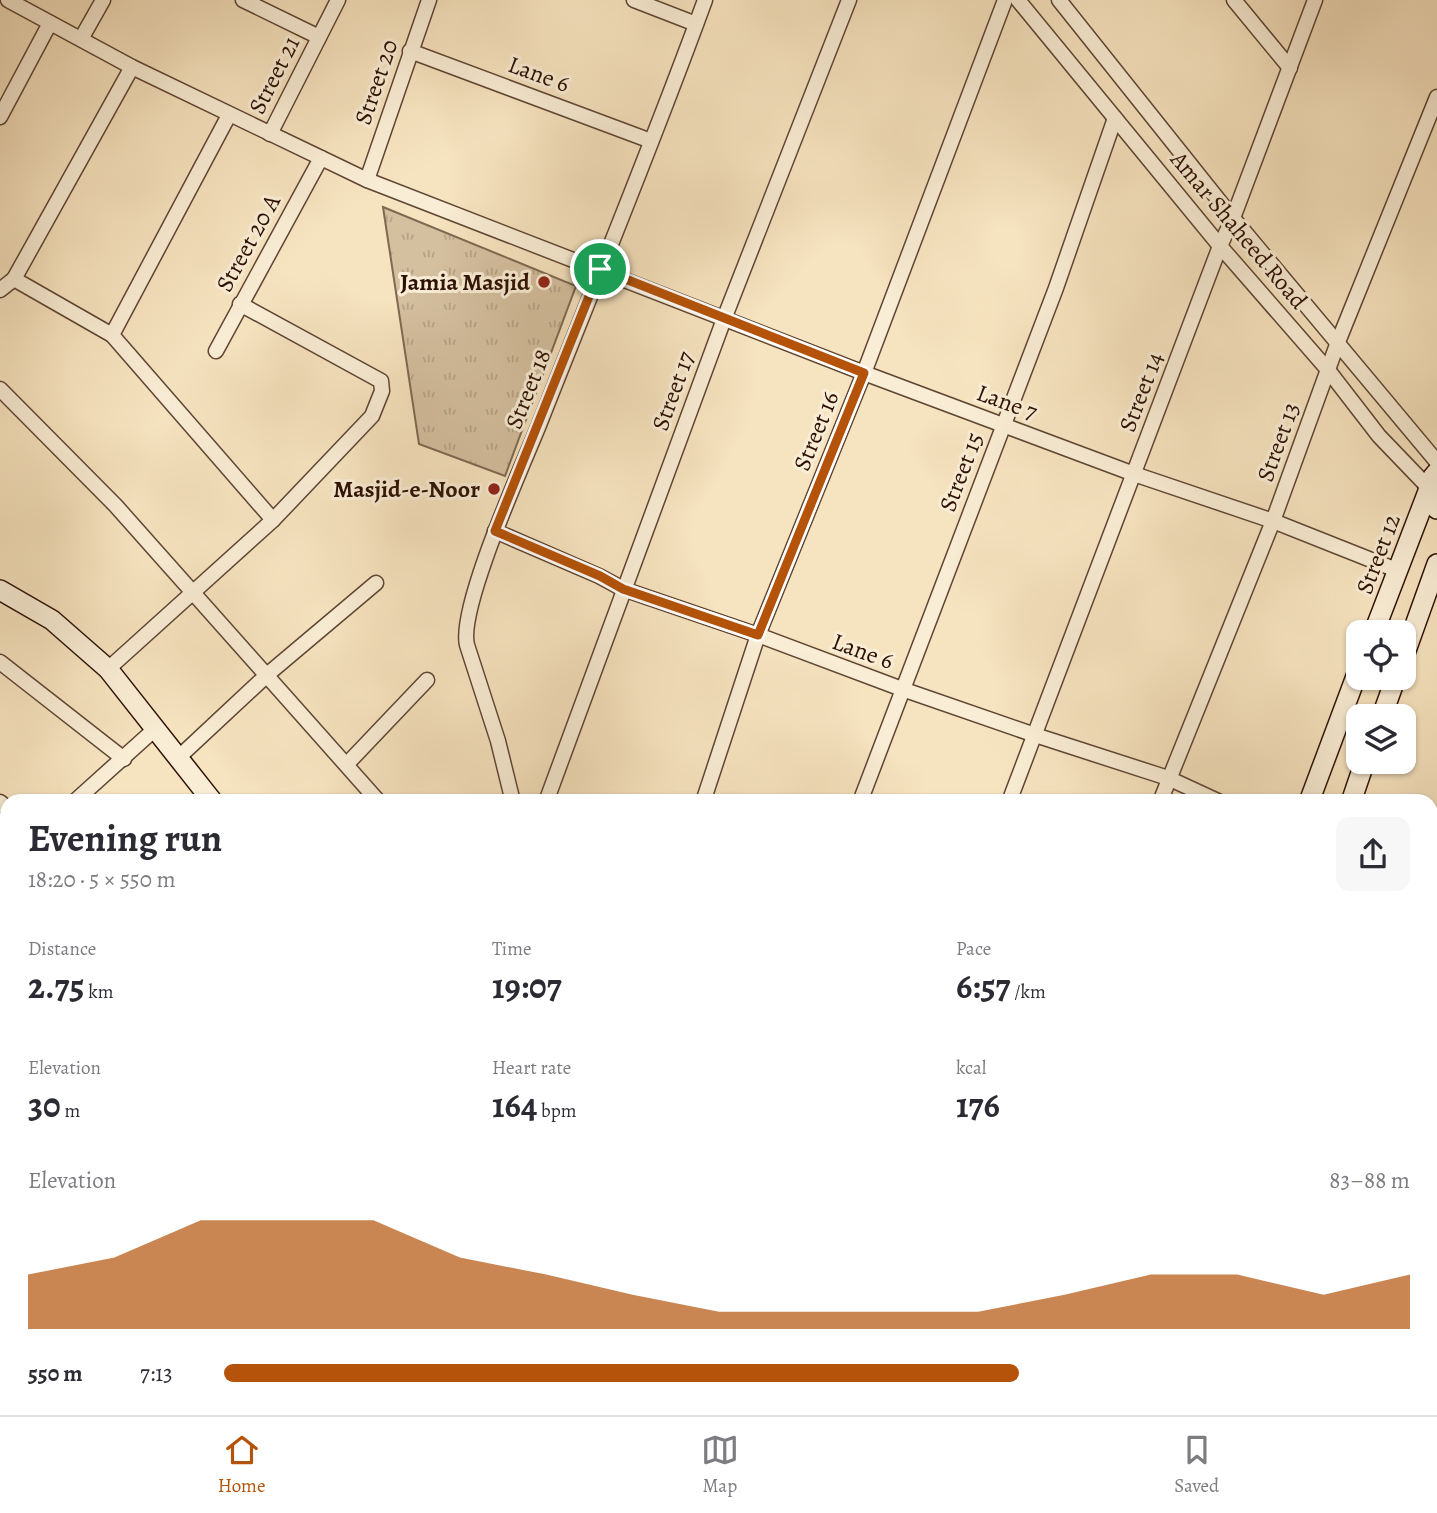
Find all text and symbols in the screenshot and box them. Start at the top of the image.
street label: Street 21 [241,31,307,119]
street label: Street 20 [347,35,405,129]
street label: Lane 6 [504,48,574,100]
street label: Amar Shaheed Road [1163,143,1315,316]
street label: Street 20 A [208,188,288,297]
pin [570,239,630,299]
icon: arrive [581,250,619,288]
place label: Jamia Masjid [400,266,530,298]
marker: Jamia Masjid [536,274,552,290]
street label: Street 18 [498,344,558,434]
street label: Street 17 [644,346,702,435]
street label: Street 14 [1111,347,1171,436]
street label: Lane 7 [972,376,1043,428]
street label: Street 16 [786,386,846,476]
street label: Street 13 [1249,398,1307,486]
street label: Street 15 [931,428,991,516]
place label: Masjid-e-Noor [333,473,480,505]
marker: Masjid-e-Noor [486,481,502,497]
street label: Street 12 [1348,509,1408,599]
map controls [1346,620,1416,774]
button: locate [1346,620,1416,690]
street label: Lane 6 [828,625,898,677]
button: layers [1346,704,1416,774]
text: Evening run [28,812,222,864]
button: share [1336,817,1410,891]
text: 18:20 · 5 × 550 m [28,864,176,895]
text: Distance [28,936,96,962]
text: Time [492,936,531,962]
text: Pace [956,936,991,962]
text: 2.75 [28,962,84,1010]
text: 19:07 [492,962,562,1010]
text: 6:57 [956,962,1011,1010]
text: km [84,979,113,1005]
text: /km [1011,979,1046,1005]
text: Elevation [28,1055,101,1081]
text: Heart rate [492,1055,571,1081]
text: kcal [956,1055,986,1081]
text: 30 [28,1081,61,1129]
text: 164 [492,1081,537,1129]
text: 176 [956,1081,1000,1129]
text: m [61,1098,80,1124]
text: bpm [537,1098,577,1124]
text: Elevation [28,1165,116,1196]
text: 83–88 m [1329,1165,1410,1196]
text: 550 m [28,1358,83,1389]
text: 7:13 [140,1358,173,1389]
tab: Home [218,1431,265,1499]
tab: Map [701,1431,739,1499]
tab: Saved [1174,1431,1219,1499]

